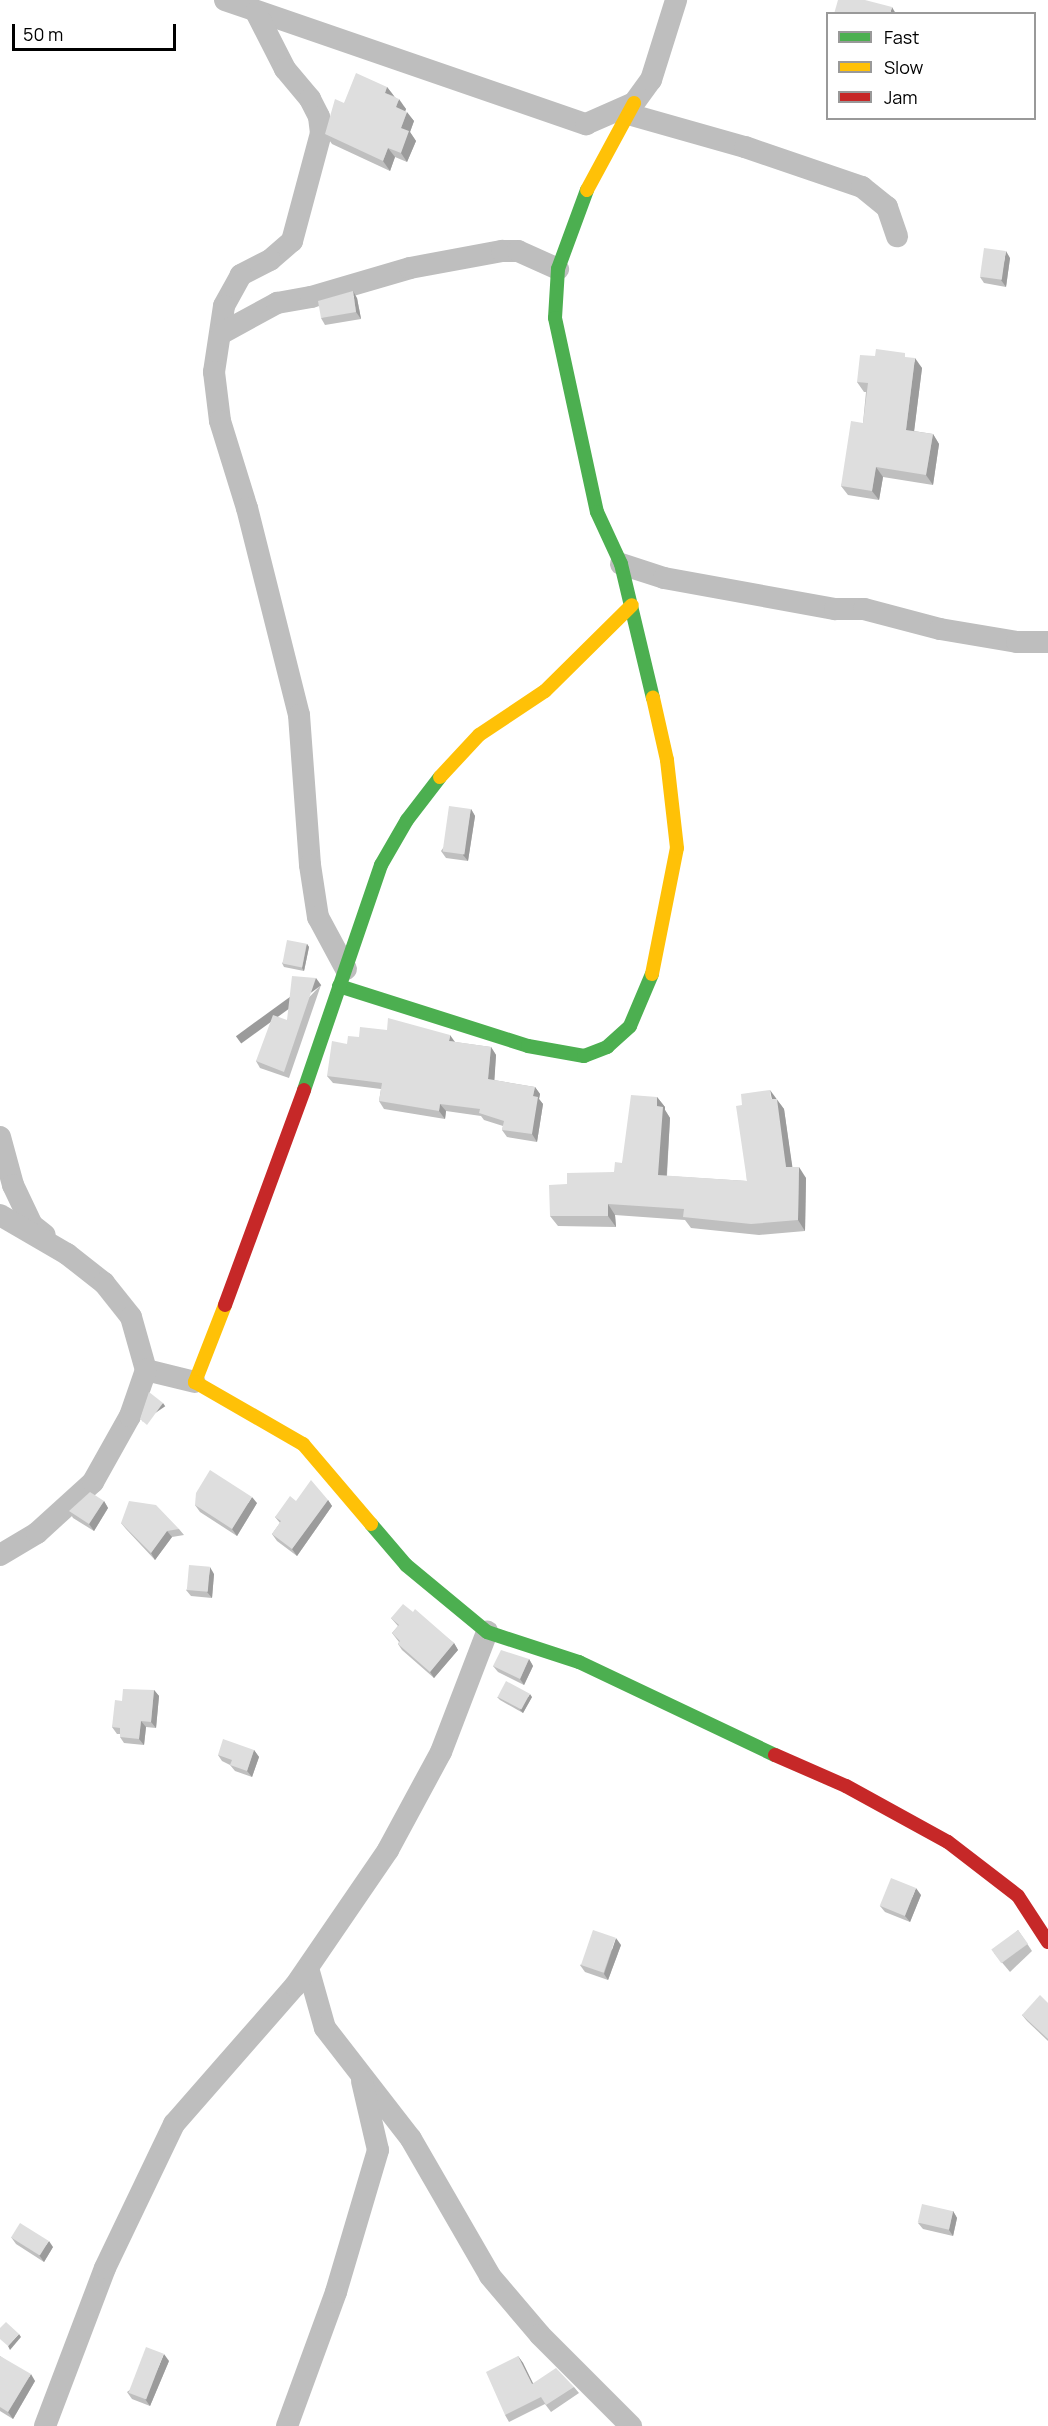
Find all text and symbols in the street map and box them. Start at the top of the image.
scale bar [15,12,178,50]
legend [826,12,1036,120]
text: 50 m [23,22,63,46]
text: Fast [884,25,919,49]
text: Slow [884,55,923,79]
text: Jam [884,85,918,109]

